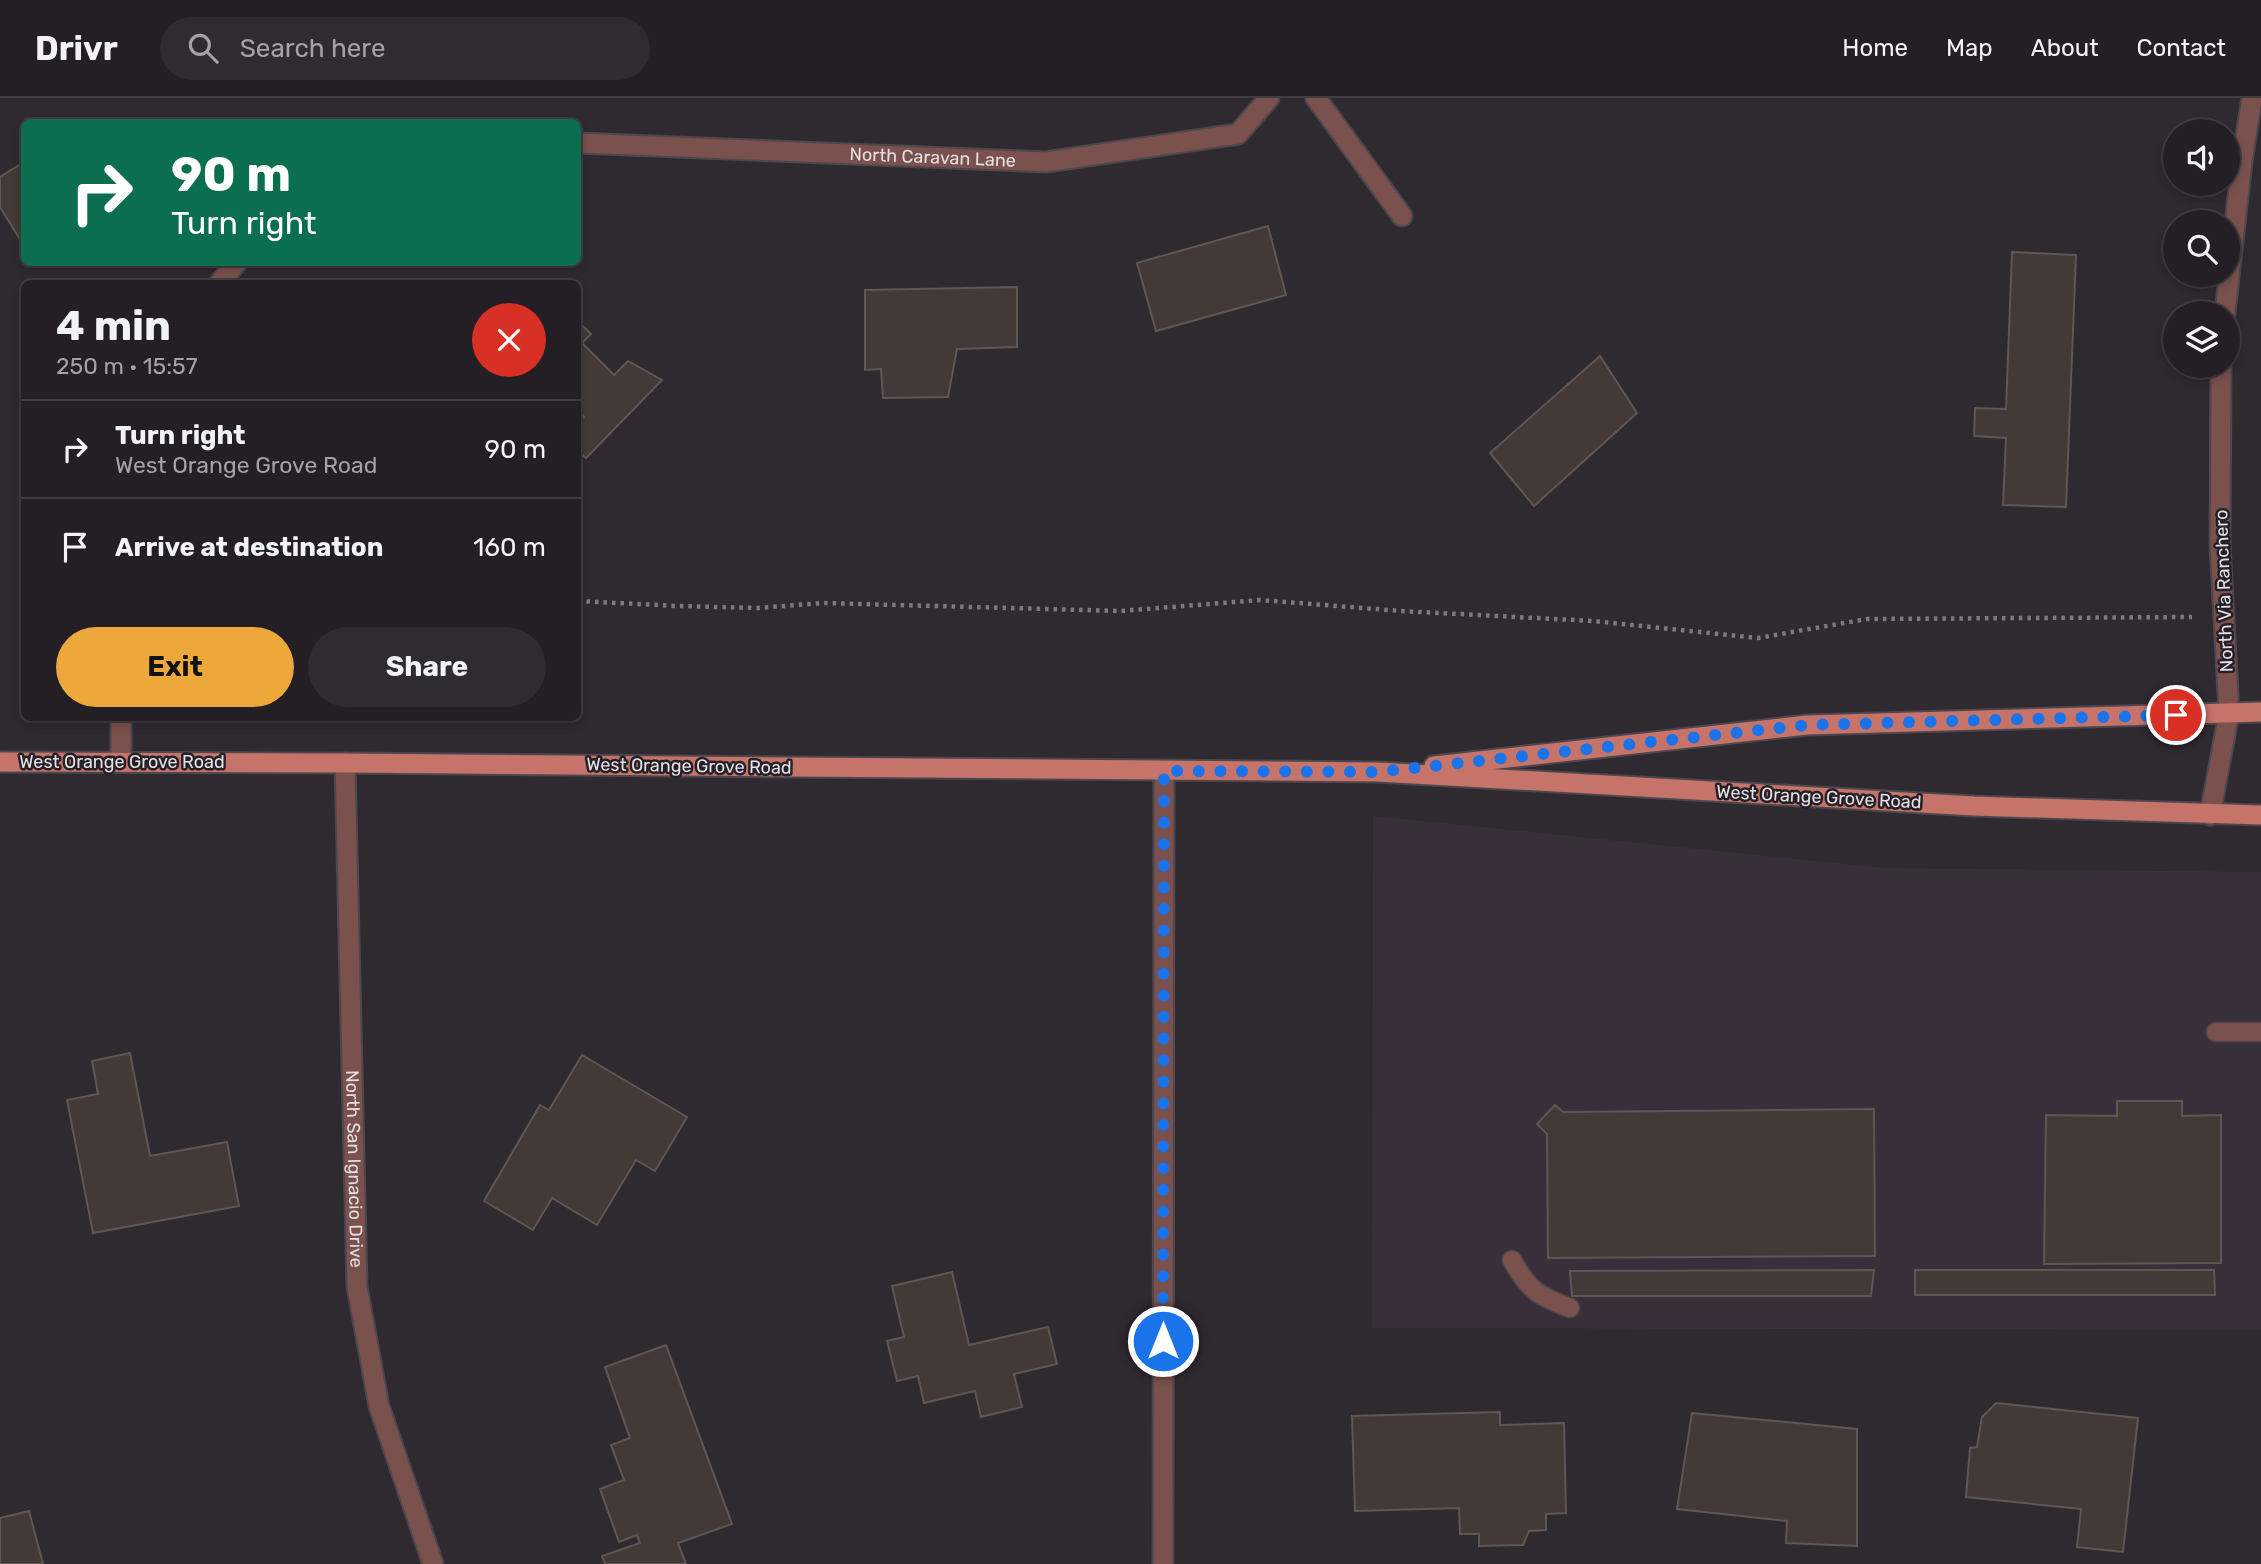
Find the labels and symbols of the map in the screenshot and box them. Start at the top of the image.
street label: North Caravan Lane [849,143,1016,172]
street label: North Via Ranchero [2210,509,2238,673]
pin [2146,685,2206,745]
street label: West Orange Grove Road [19,751,225,773]
street label: West Orange Grove Road [586,753,792,779]
street label: West Orange Grove Road [1716,781,1922,813]
street label: North San Ignacio Drive [341,1070,368,1268]
position arrow [1126,1304,1200,1378]

